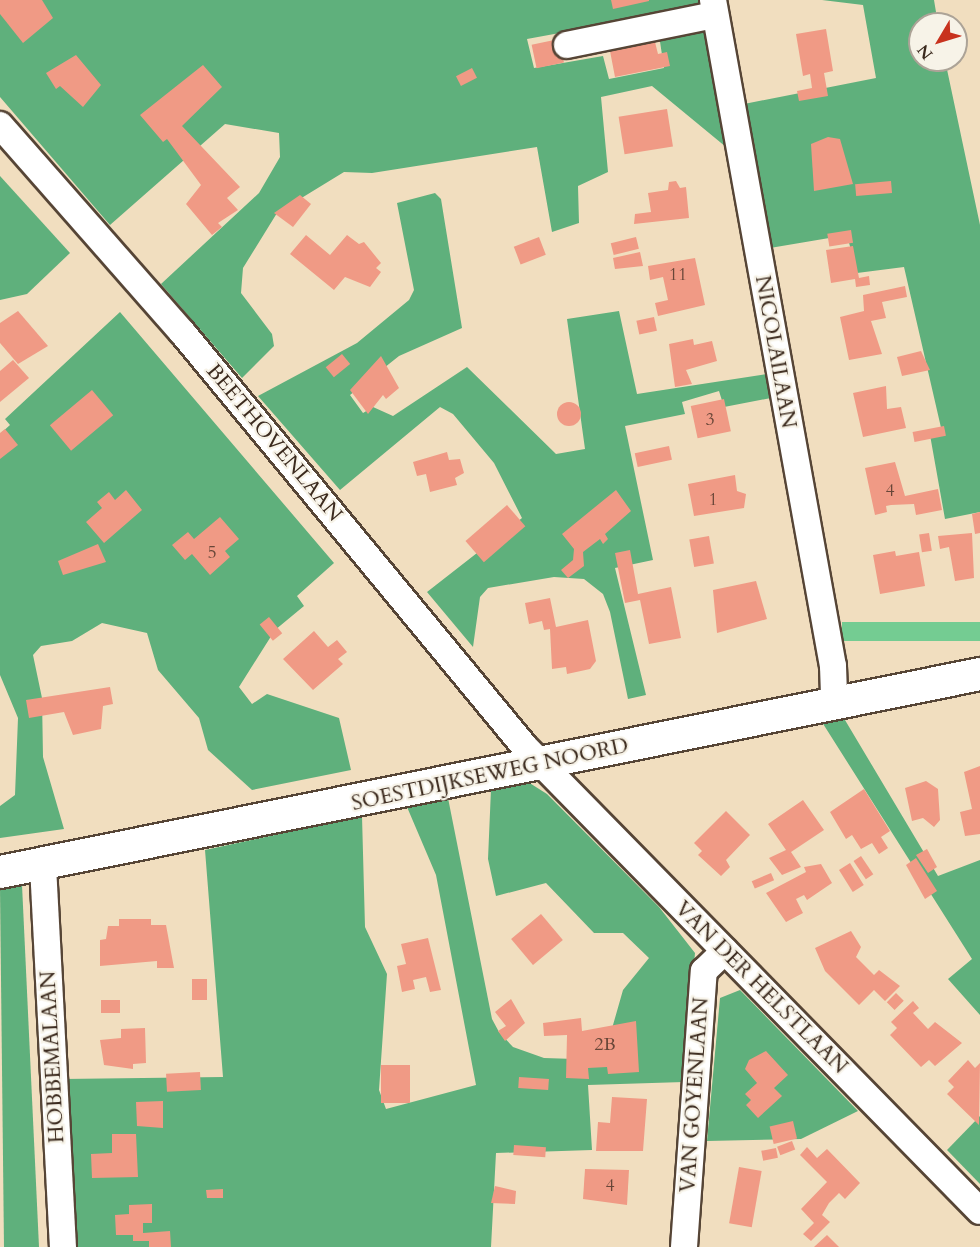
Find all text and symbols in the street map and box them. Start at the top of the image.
north arrow [908,12,968,72]
text: N [912,40,938,64]
house number: 11 [669,264,687,286]
street label: NICOLAILAAN [749,274,801,430]
street label: BEETHOVENLAAN [201,359,347,527]
house number: 3 [705,409,715,431]
house number: 4 [885,480,895,502]
house number: 1 [708,489,718,511]
house number: 5 [207,542,217,564]
street label: SOESTDIJKSEWEG NOORD [349,733,631,817]
street label: VAN DER HELSTLAAN [669,896,853,1080]
street label: HOBBEMALAAN [36,970,70,1144]
street label: VAN GOYENLAAN [676,996,714,1194]
house number: 2B [594,1034,616,1056]
house number: 4 [605,1175,615,1197]

